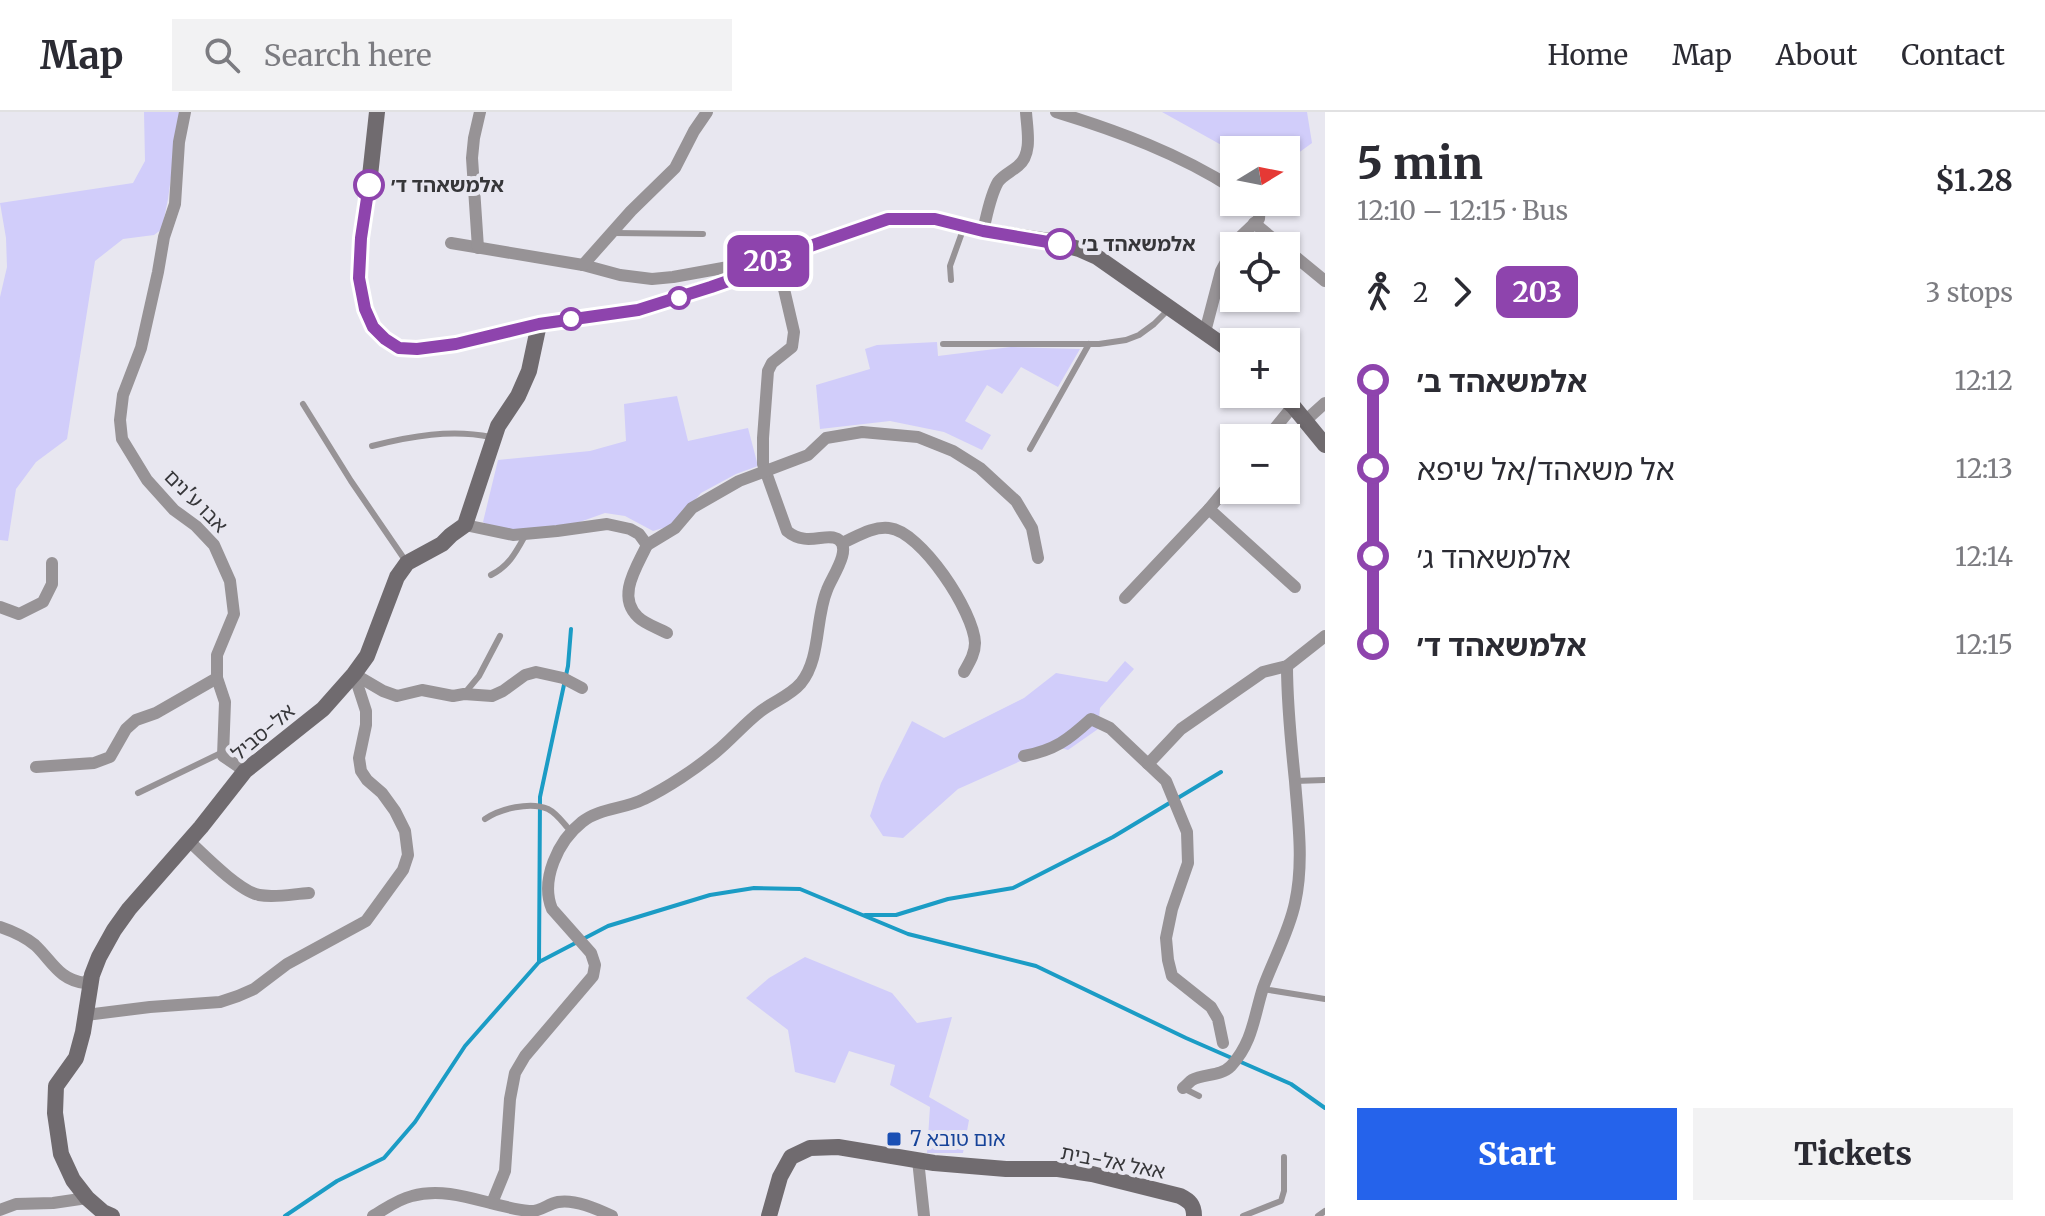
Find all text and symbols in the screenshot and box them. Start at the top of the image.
search box [172,19,732,91]
text: Map [40,32,124,79]
icon: search [200,33,244,77]
text: Search here [264,36,432,74]
text: Home [1547,37,1628,73]
text: Map [1672,37,1732,73]
text: About [1776,37,1857,73]
text: Contact [1901,37,2005,73]
north arrow [1220,136,1300,216]
map controls [1220,136,1300,504]
text: 5 min [1357,136,1483,191]
text: $1.28 [1935,161,2013,199]
marker: אלמשאהד ד׳ [354,170,384,200]
place label: אלמשאהד ד׳ [391,172,504,197]
text: 12:10 – 12:15 · Bus [1357,194,1568,227]
marker: אלמשאהד ב׳ [1045,229,1075,259]
place label: אלמשאהד ב׳ [1082,231,1196,256]
button: locate [1220,232,1300,312]
line badge: 203 [722,235,814,287]
text: 203 [743,243,793,279]
icon: walk [1357,270,1401,314]
icon: forward [1440,270,1484,314]
text: 203 [1512,274,1562,310]
text: 2 [1413,276,1428,309]
text: 3 stops [1926,276,2013,309]
unlabelled marker [668,287,690,309]
unlabelled marker [560,308,582,330]
button: + [1220,328,1300,408]
text: אלמשאהד ב׳ [1417,362,1587,400]
text: 12:12 [1954,364,2013,397]
button: − [1220,424,1300,504]
text: אל משאהד/אל שיפא [1417,450,1675,488]
text: 12:13 [1955,452,2013,485]
street label: אבו ע'נים [160,464,233,537]
text: אלמשאהד ג׳ [1417,538,1571,576]
text: 12:14 [1955,540,2013,573]
text: אלמשאהד ד׳ [1417,626,1587,664]
text: 12:15 [1955,628,2013,661]
street label: אל-סביל [226,698,300,765]
button: Start [1357,1108,1677,1200]
button: Tickets [1693,1108,2013,1200]
place label: אום טובא 7 [910,1126,1006,1151]
marker: אום טובא 7 [885,1130,903,1148]
street label: אאל אל-בית [1059,1139,1167,1184]

